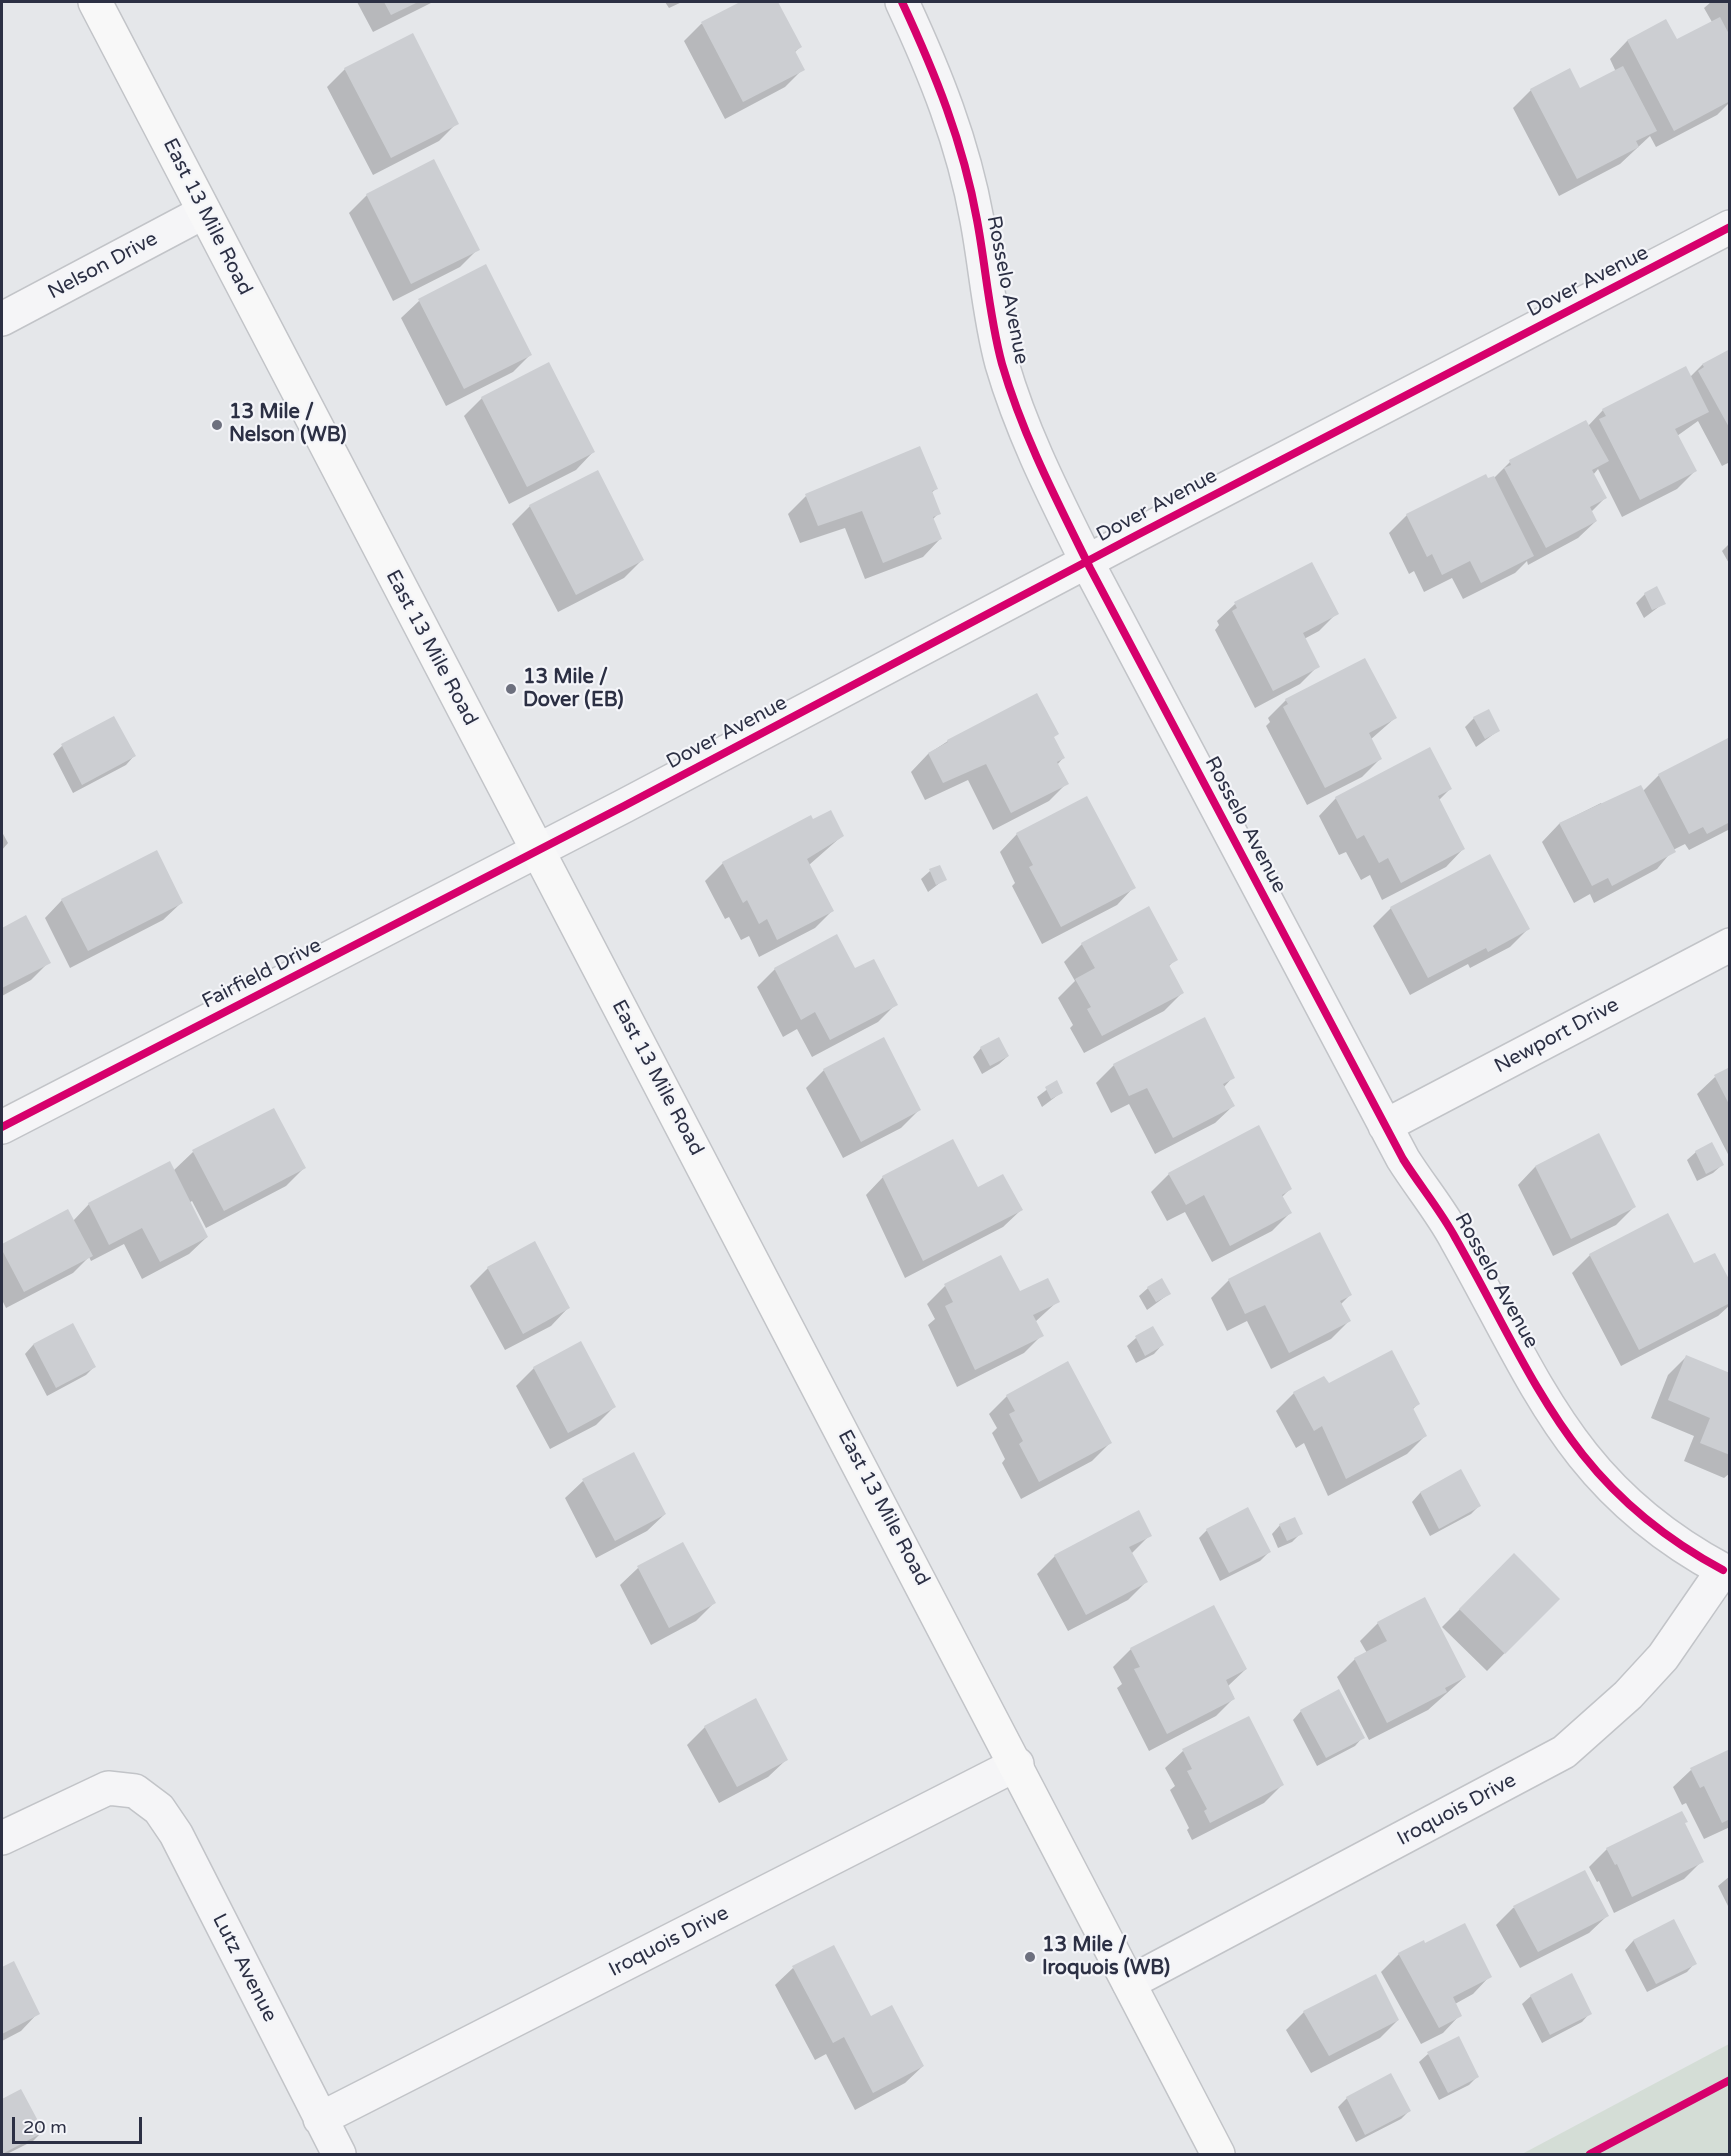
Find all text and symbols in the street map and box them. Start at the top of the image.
street label: East 13 Mile Road [157,135,257,299]
street label: Rosselo Avenue [981,214,1033,366]
street label: Nelson Drive [44,227,162,305]
street label: Dover Avenue [1523,241,1653,323]
place label: 13 Mile / Nelson (WB) [229,401,346,448]
marker: 13 Mile / Nelson (WB) [210,418,224,432]
street label: Dover Avenue [1093,464,1221,548]
street label: East 13 Mile Road [380,566,482,730]
place label: 13 Mile / Dover (EB) [523,666,623,713]
marker: 13 Mile / Dover (EB) [504,682,518,696]
street label: Dover Avenue [663,691,791,775]
street label: Rosselo Avenue [1199,753,1291,897]
street label: Fairfield Drive [198,934,326,1014]
street label: Newport Drive [1491,993,1623,1079]
street label: East 13 Mile Road [606,996,708,1160]
street label: Rosselo Avenue [1449,1209,1543,1353]
street label: East 13 Mile Road [832,1426,934,1590]
street label: Iroquois Drive [1394,1769,1520,1851]
street label: Iroquois Drive [605,1902,733,1982]
street label: Lutz Avenue [207,1910,281,2026]
place label: 13 Mile / Iroquois (WB) [1042,1934,1170,1981]
marker: 13 Mile / Iroquois (WB) [1023,1950,1037,1964]
scale bar [15,2105,146,2143]
text: 20 m [23,2116,67,2138]

